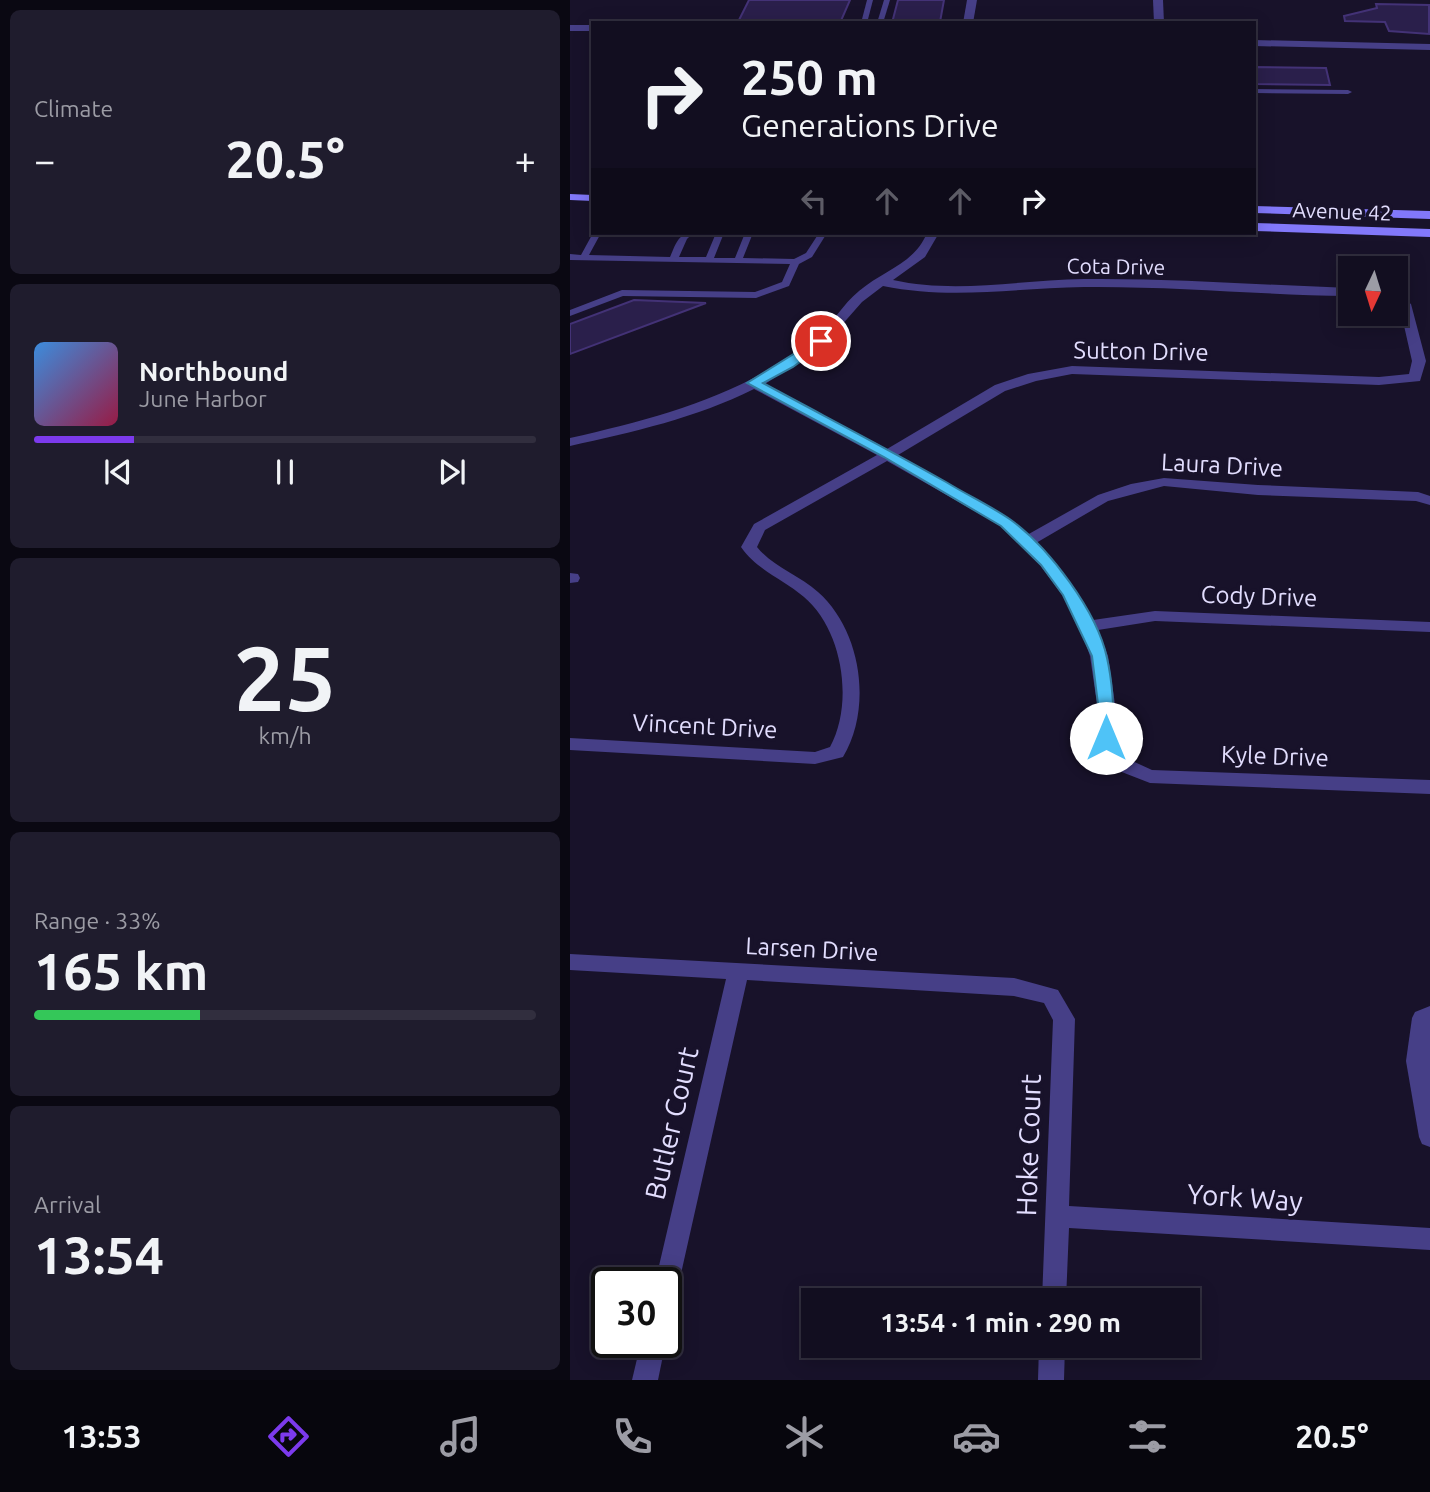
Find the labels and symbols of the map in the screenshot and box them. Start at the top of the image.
street label: Avenue 42 [1292,197,1392,225]
street label: Cota Drive [1066,253,1166,279]
north arrow [1338,256,1408,326]
pin [791,311,851,371]
street label: Sutton Drive [1073,336,1209,366]
street label: Laura Drive [1160,448,1284,482]
street label: Cody Drive [1200,580,1318,612]
position arrow [1069,701,1143,775]
street label: Vincent Drive [632,709,778,743]
street label: Kyle Drive [1221,741,1329,771]
street label: Larsen Drive [745,932,879,966]
street label: Butler Court [638,1044,704,1202]
street label: Hoke Court [1010,1073,1046,1217]
street label: York Way [1186,1178,1304,1216]
speed limit sign: 30 [591,1267,682,1358]

